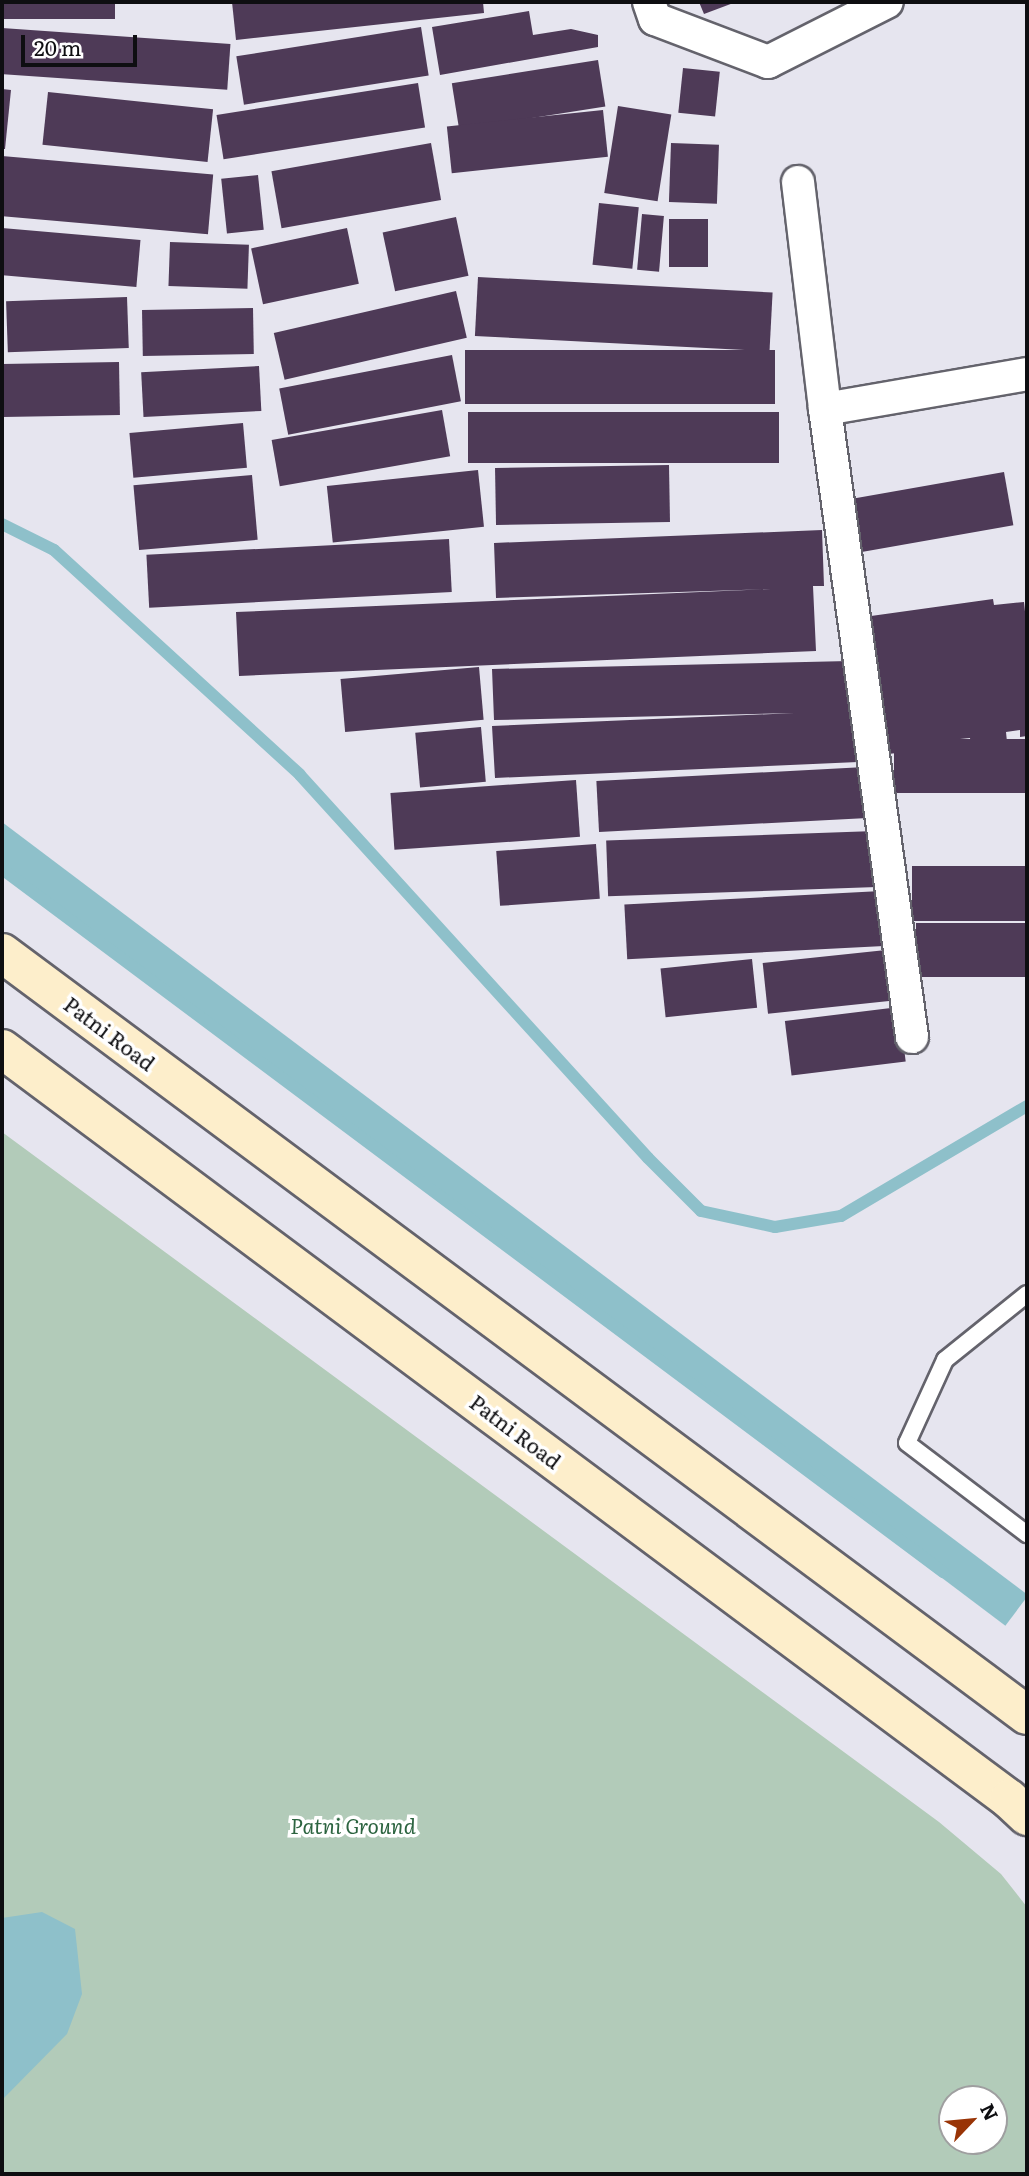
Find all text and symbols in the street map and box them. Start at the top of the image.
scale bar [24,21,140,65]
text: 20 m [34,31,81,62]
street label: Patni Road [60,991,160,1075]
street label: Patni Road [466,1389,566,1473]
park label: Patni Ground [290,1812,416,1838]
north arrow [938,2085,1008,2155]
text: N [974,2098,1006,2125]

